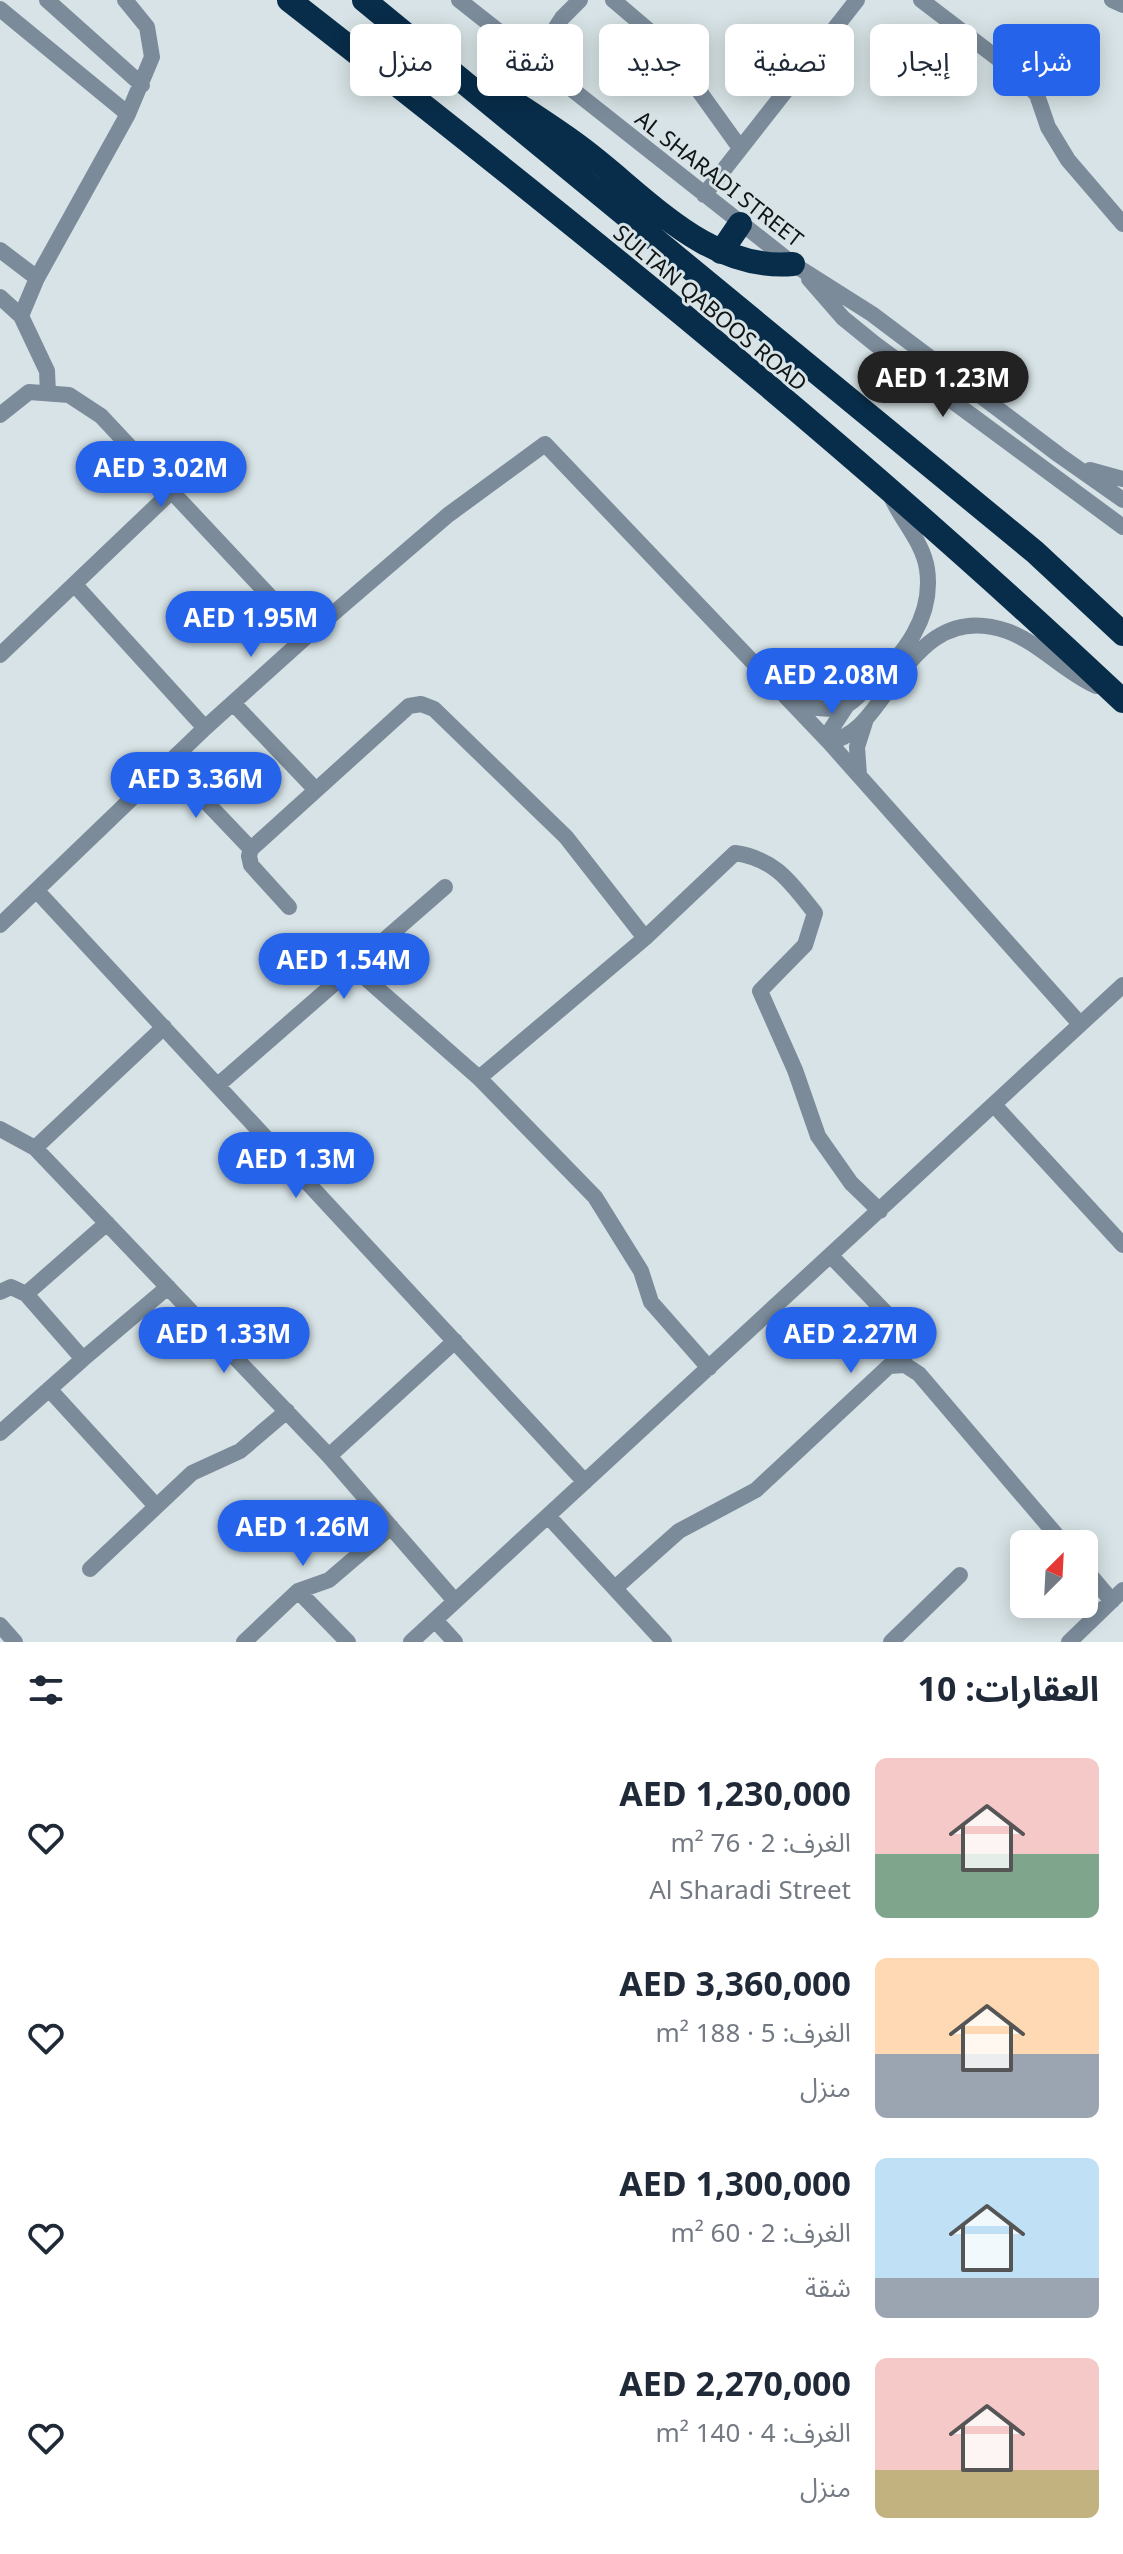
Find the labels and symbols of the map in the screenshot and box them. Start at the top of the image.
street label: AL SHARADI STREET [630,103,810,253]
street label: SULTAN QABOOS ROAD [608,217,814,397]
pin: AED 1.23M [851,351,1035,419]
pin: AED 3.02M [69,441,253,509]
pin: AED 1.95M [159,591,343,659]
pin: AED 2.08M [740,648,924,716]
pin: AED 3.36M [104,752,288,820]
pin: AED 1.54M [252,933,436,1001]
pin: AED 1.3M [213,1132,379,1200]
pin: AED 1.33M [132,1307,316,1375]
pin: AED 2.27M [759,1307,943,1375]
pin: AED 1.26M [211,1500,395,1568]
north arrow [1010,1530,1098,1618]

